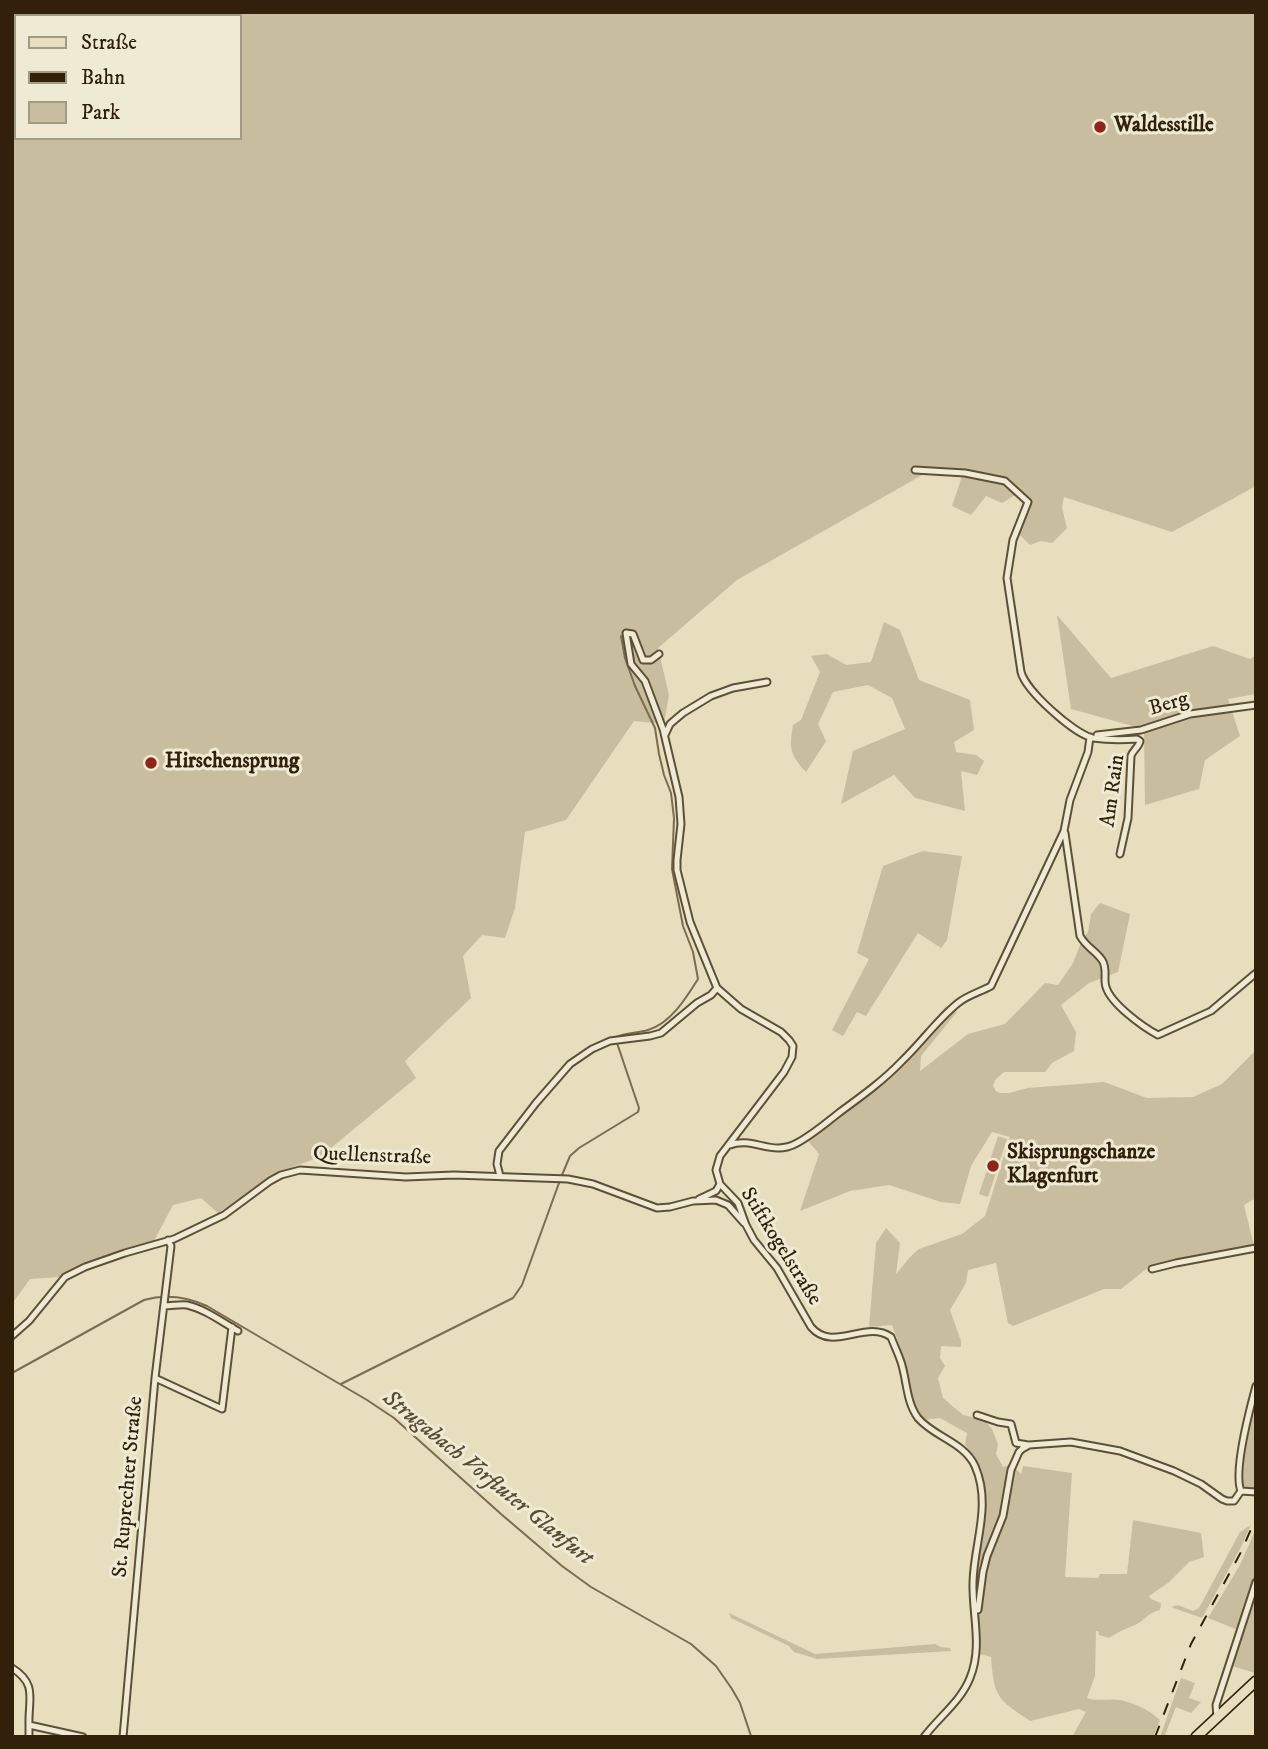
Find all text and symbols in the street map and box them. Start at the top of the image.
legend [14,14,242,140]
text: Straße [81,30,137,56]
text: Bahn [81,65,125,91]
text: Park [81,100,120,126]
place label: Waldesstille [1114,114,1214,140]
marker: Waldesstille [1092,119,1108,135]
street label: Berg [1146,687,1192,723]
place label: Hirschensprung [165,750,299,776]
street label: Am Rain [1096,753,1132,829]
marker: Hirschensprung [143,755,159,771]
place label: Skisprungschanze Klagenfurt [1007,1141,1155,1191]
street label: Quellenstraße [312,1142,432,1172]
marker: Skisprungschanze Klagenfurt [985,1158,1001,1174]
street label: Stiftkogelstraße [734,1183,826,1311]
water label: Strugabach Vorfluter Glanfurt [376,1386,598,1572]
street label: St. Ruprechter Straße [109,1395,149,1579]

